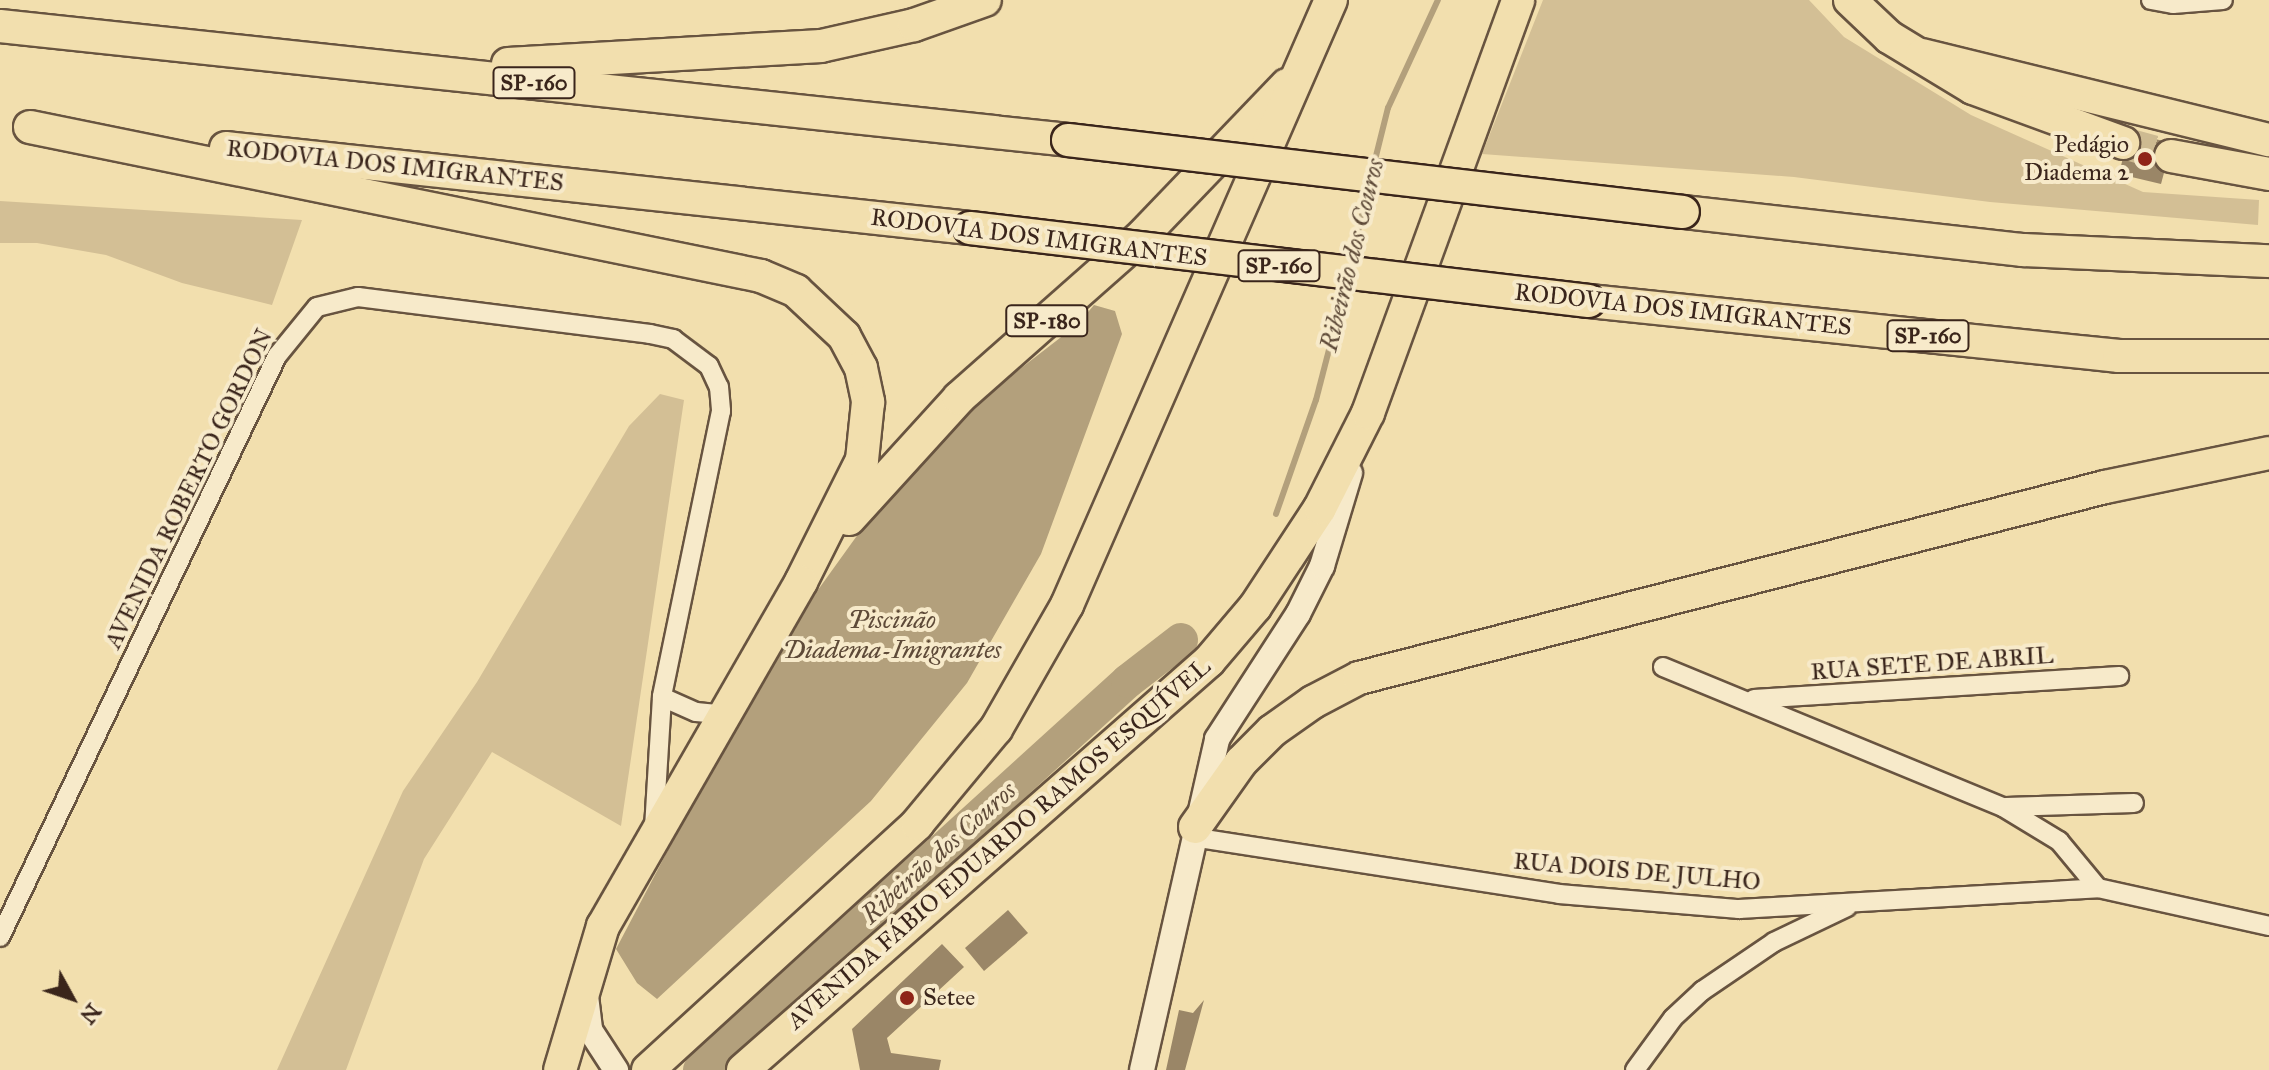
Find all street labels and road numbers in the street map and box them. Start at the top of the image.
road number: SP-160 [492,65,576,101]
street label: RODOVIA DOS IMIGRANTES [225,134,565,198]
street label: RODOVIA DOS IMIGRANTES [869,203,1209,273]
road number: SP-160 [1237,248,1321,284]
street label: RODOVIA DOS IMIGRANTES [1513,278,1853,342]
road number: SP-180 [1005,303,1089,339]
road number: SP-160 [1886,318,1970,354]
street label: AVENIDA ROBERTO GORDON [99,324,279,654]
street label: RUA SETE DE ABRIL [1810,641,2054,687]
street label: AVENIDA FÁBIO EDUARDO RAMOS ESQUÍVEL [782,652,1216,1036]
street label: RUA DOIS DE JULHO [1512,847,1762,897]

